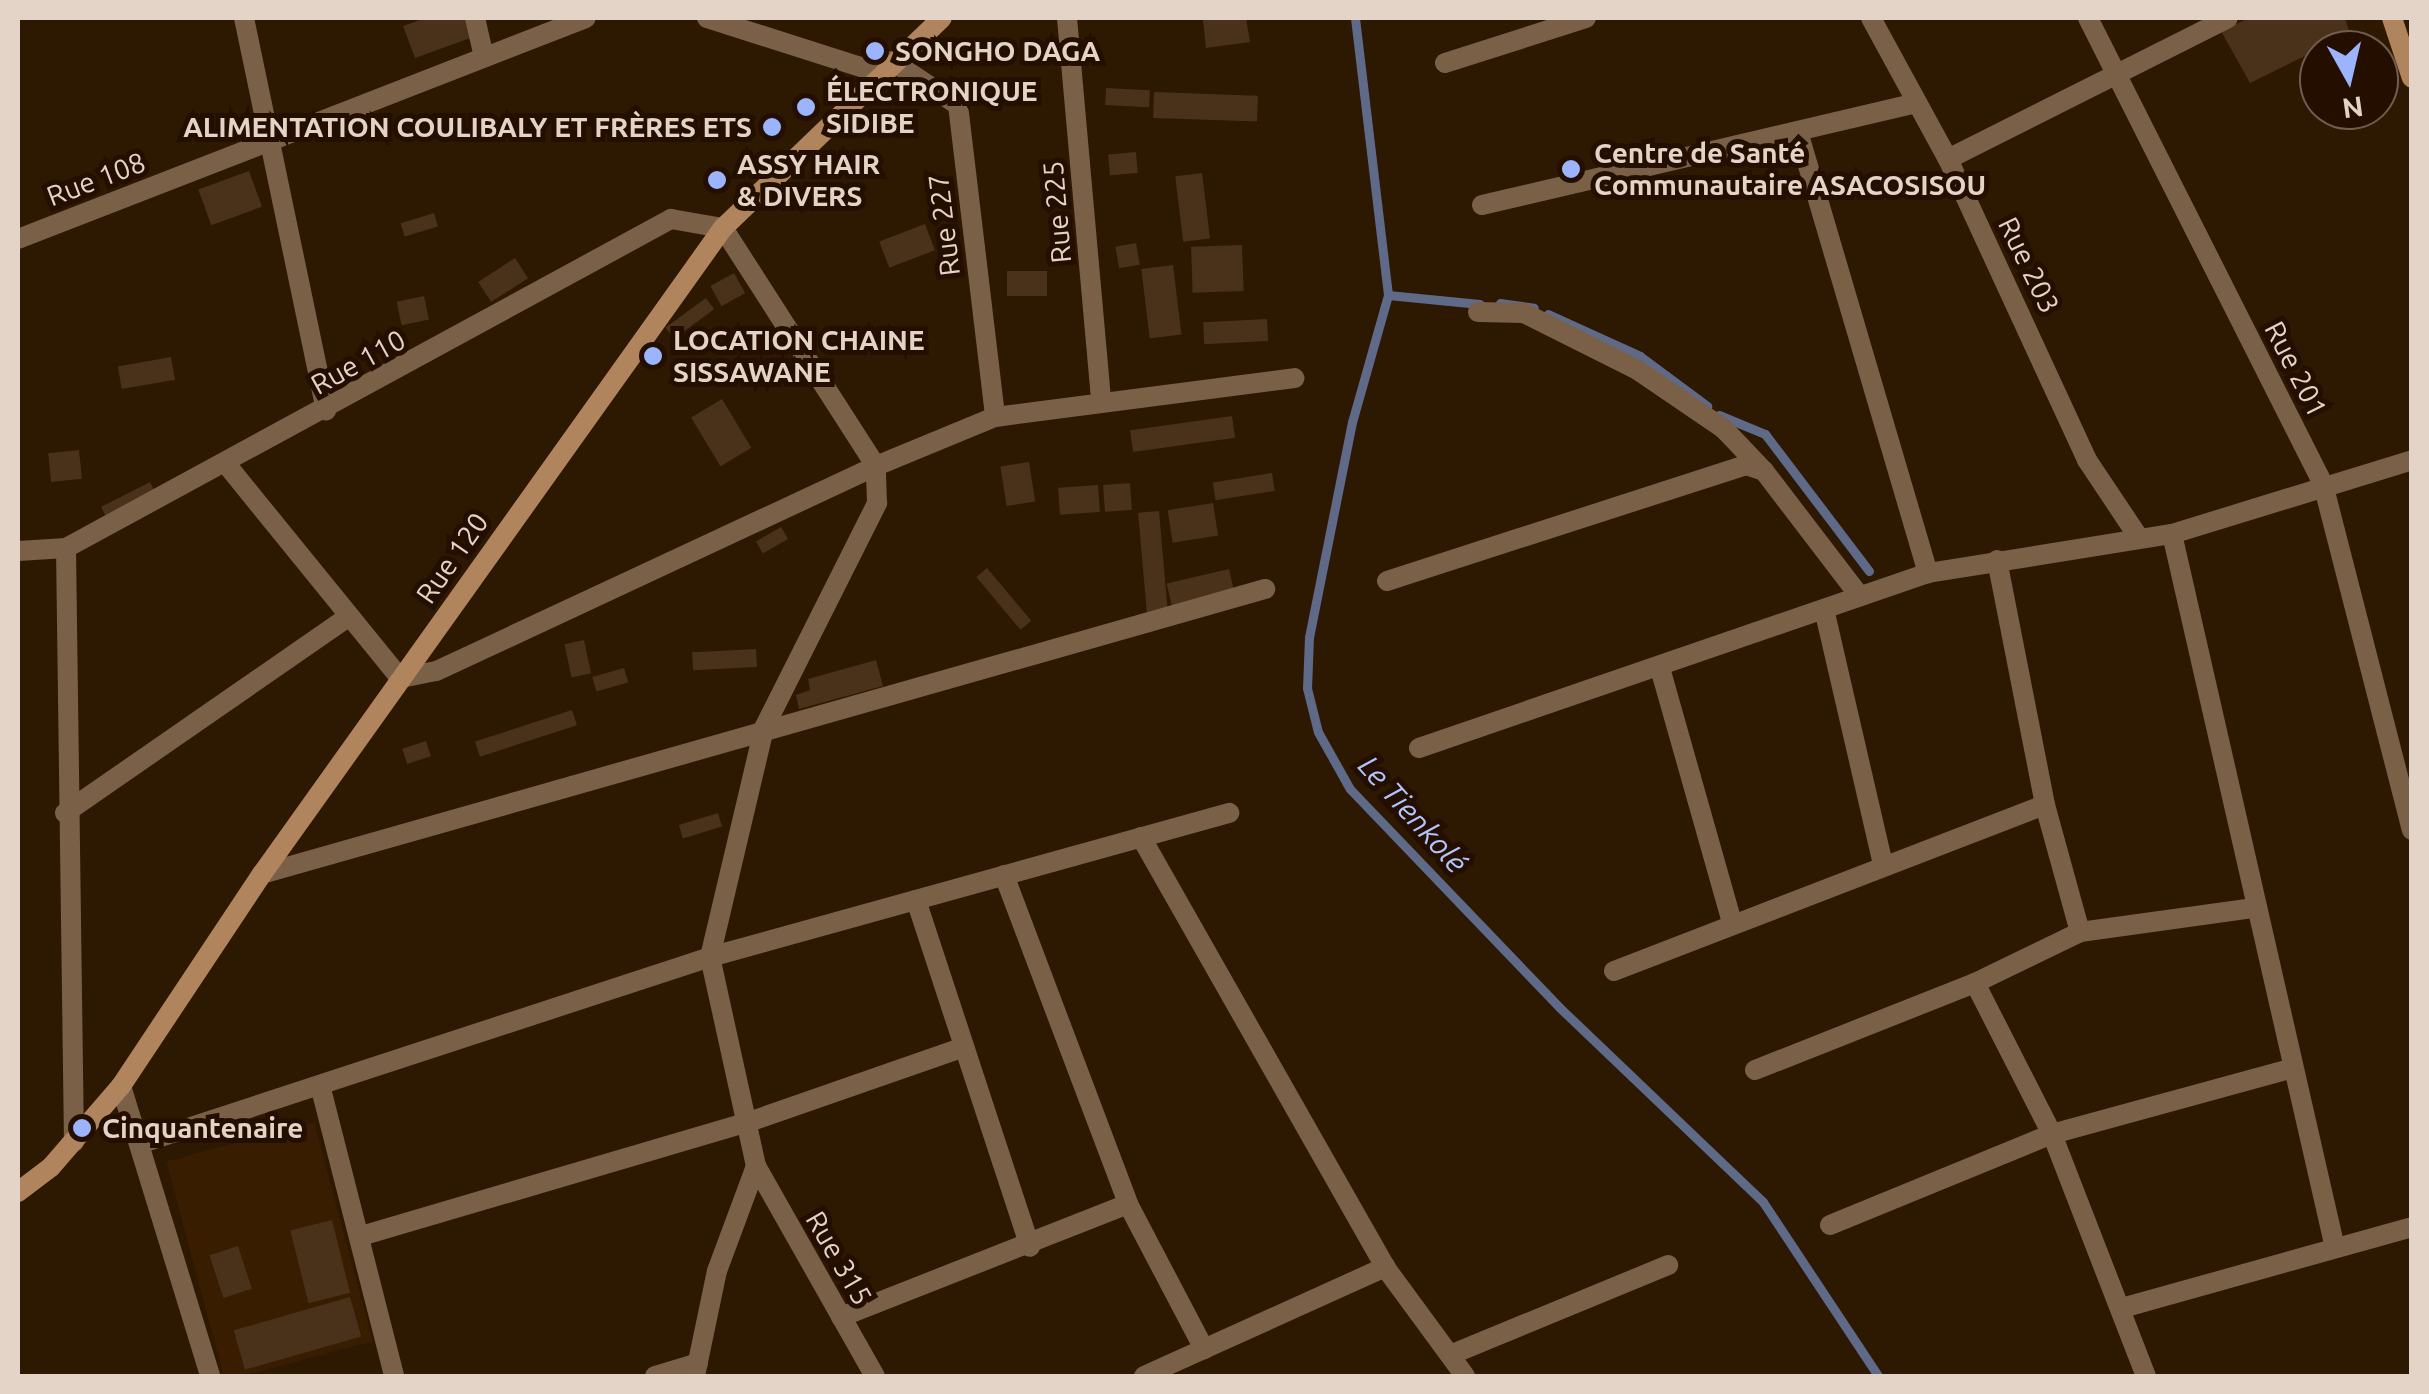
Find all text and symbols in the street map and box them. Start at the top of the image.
north arrow [2299,30,2399,130]
place label: SONGHO DAGA [895,34,1100,68]
marker: SONGHO DAGA [864,40,886,62]
place label: ÉLECTRONIQUE SIDIBE [826,74,1038,140]
text: N [2340,91,2365,125]
marker: ÉLECTRONIQUE SIDIBE [795,96,817,118]
place label: ALIMENTATION COULIBALY ET FRÈRES ETS [183,110,752,144]
marker: ALIMENTATION COULIBALY ET FRÈRES ETS [761,116,783,138]
place label: Centre de Santé Communautaire ASACOSISOU [1594,136,1986,202]
street label: Rue 108 [42,145,150,213]
place label: ASSY HAIR & DIVERS [737,147,880,213]
marker: Centre de Santé Communautaire ASACOSISOU [1558,156,1584,182]
street label: Rue 225 [1036,159,1078,265]
marker: ASSY HAIR & DIVERS [706,169,728,191]
street label: Rue 227 [921,172,967,278]
street label: Rue 203 [1991,211,2067,319]
street label: Rue 201 [2258,316,2334,422]
street label: Rue 110 [305,322,411,402]
place label: LOCATION CHAINE SISSAWANE [673,323,925,389]
marker: LOCATION CHAINE SISSAWANE [642,345,664,367]
street label: Rue 120 [409,506,495,610]
water label: Le Tienkolé [1351,748,1475,880]
place label: Cinquantenaire [102,1111,303,1145]
marker: Cinquantenaire [71,1117,93,1139]
street label: Rue 315 [799,1205,879,1311]

